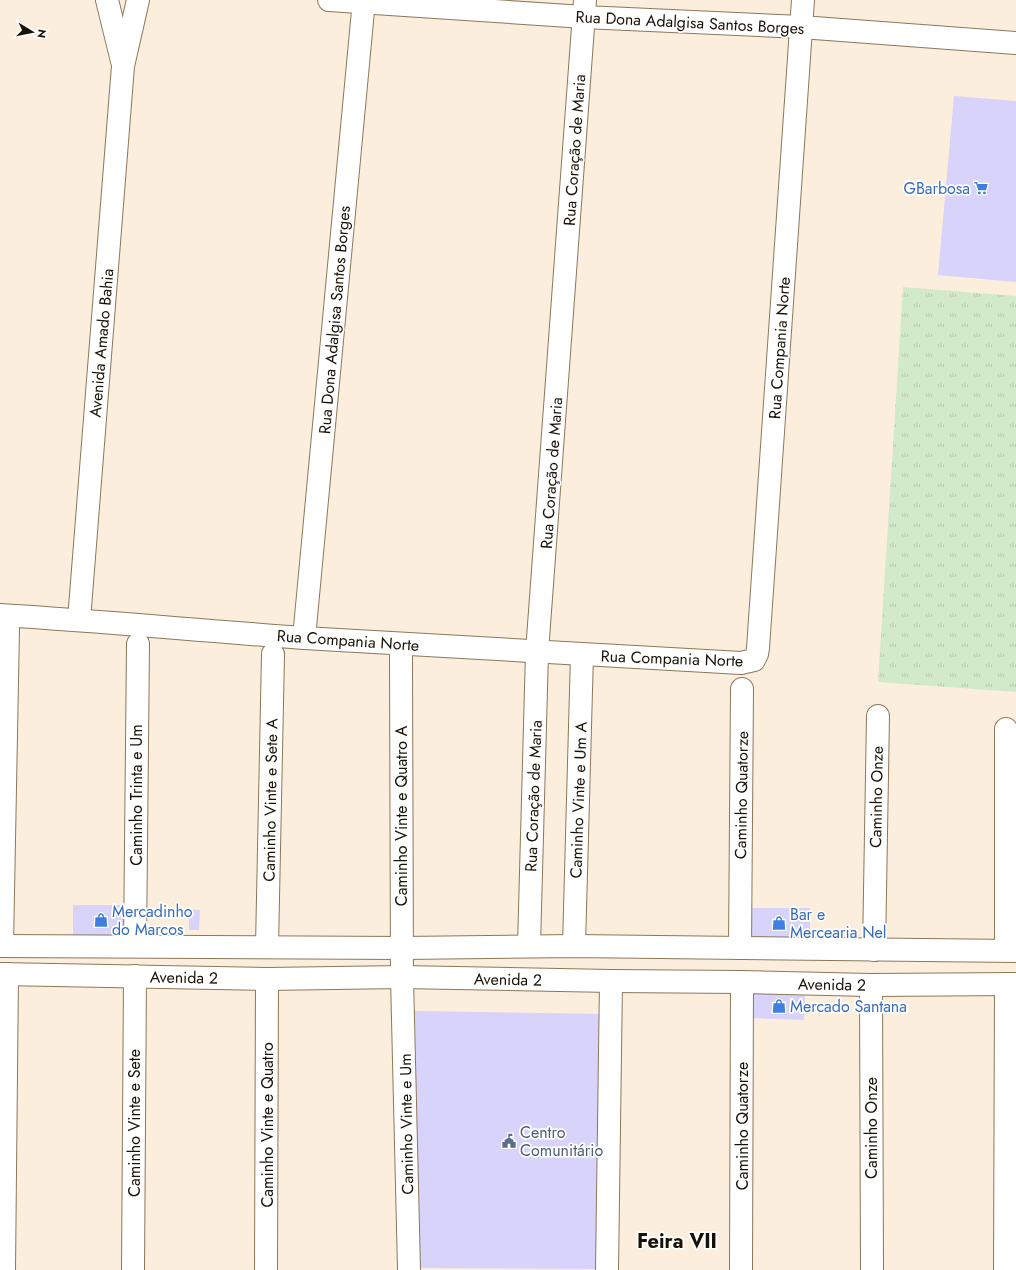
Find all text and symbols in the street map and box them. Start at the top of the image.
street label: Rua Dona Adalgisa Santos Borges [575,5,805,40]
north arrow [12,12,52,52]
text: N [33,28,50,39]
street label: Rua Coração de Maria [558,73,591,227]
place label: GBarbosa [903,177,970,200]
supermarket icon: GBarbosa [973,180,989,196]
street label: Rua Dona Adalgisa Santos Borges [313,205,356,435]
street label: Avenida Amado Bahia [84,268,119,418]
street label: Rua Compania Norte [763,276,796,420]
street label: Rua Coração de Maria [535,396,568,550]
street label: Rua Compania Norte [276,624,420,657]
street label: Rua Compania Norte [600,645,744,672]
street label: Caminho Vinte e Sete A [258,718,283,882]
street label: Rua Coração de Maria [519,720,548,872]
street label: Caminho Vinte e Um A [564,721,593,879]
street label: Caminho Trinta e Um [125,724,148,866]
street label: Caminho Vinte e Quatro A [390,725,413,906]
street label: Caminho Quatorze [729,731,754,859]
street label: Caminho Onze [864,746,889,848]
place label: Mercadinho do Marcos [112,900,193,941]
place label: Bar e Mercearia Nel [790,903,887,944]
shop icon: Mercadinho do Marcos [93,912,109,928]
shop icon: Bar e Mercearia Nel [771,915,787,931]
street label: Avenida 2 [150,965,218,990]
street label: Avenida 2 [474,967,542,992]
street label: Avenida 2 [798,972,866,997]
place label: Mercado Santana [790,995,907,1018]
shop icon: Mercado Santana [771,998,787,1014]
street label: Caminho Vinte e Quatro [256,1042,279,1208]
street label: Caminho Vinte e Sete [123,1049,146,1197]
street label: Caminho Vinte e Um [394,1053,419,1195]
street label: Caminho Quatorze [731,1062,754,1190]
street label: Caminho Onze [860,1077,883,1179]
place label: Centro Comunitário [520,1121,603,1162]
public building icon: Centro Comunitário [501,1133,517,1149]
district label: Feira VII [637,1227,717,1256]

